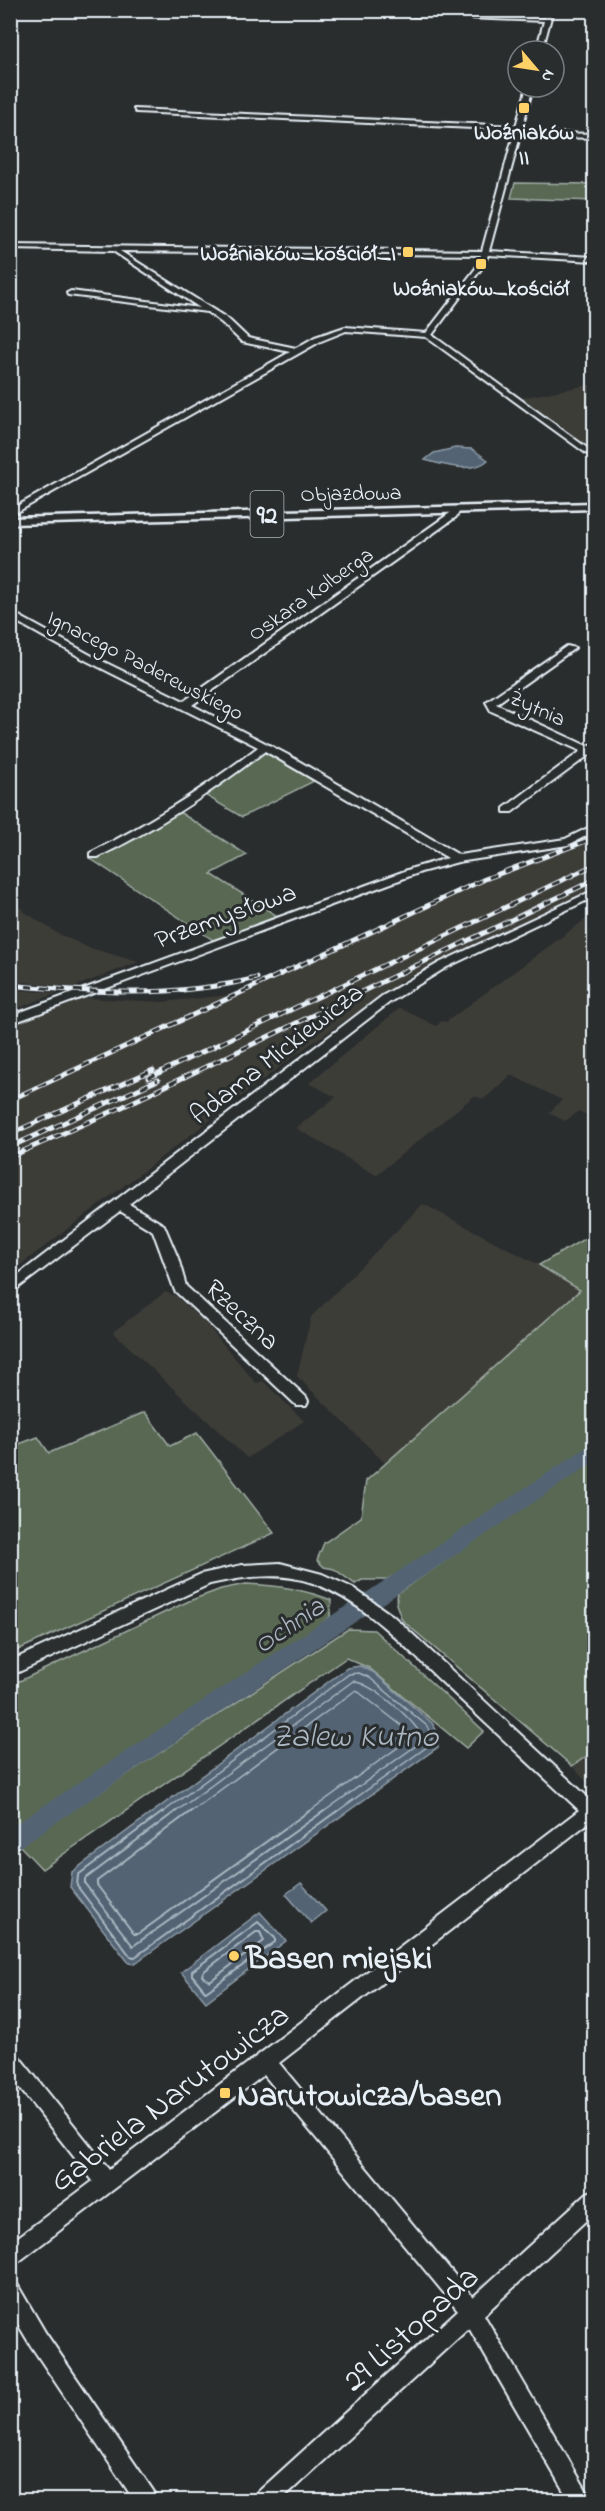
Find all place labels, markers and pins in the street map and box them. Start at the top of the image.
marker: Woźniaków II [517,101,531,115]
place label: Woźniaków II [474,118,574,175]
place label: Woźniaków_kościół_I [200,239,396,271]
marker: Woźniaków_kościół_I [401,245,415,259]
marker: Woźniaków_kościół [474,257,488,271]
place label: Woźniaków_kościół [393,274,570,306]
place label: Basen miejski [244,1936,432,1984]
marker: Basen miejski [227,1949,241,1963]
place label: Narutowicza/basen [237,2073,502,2121]
marker: Narutowicza/basen [218,2086,232,2100]

